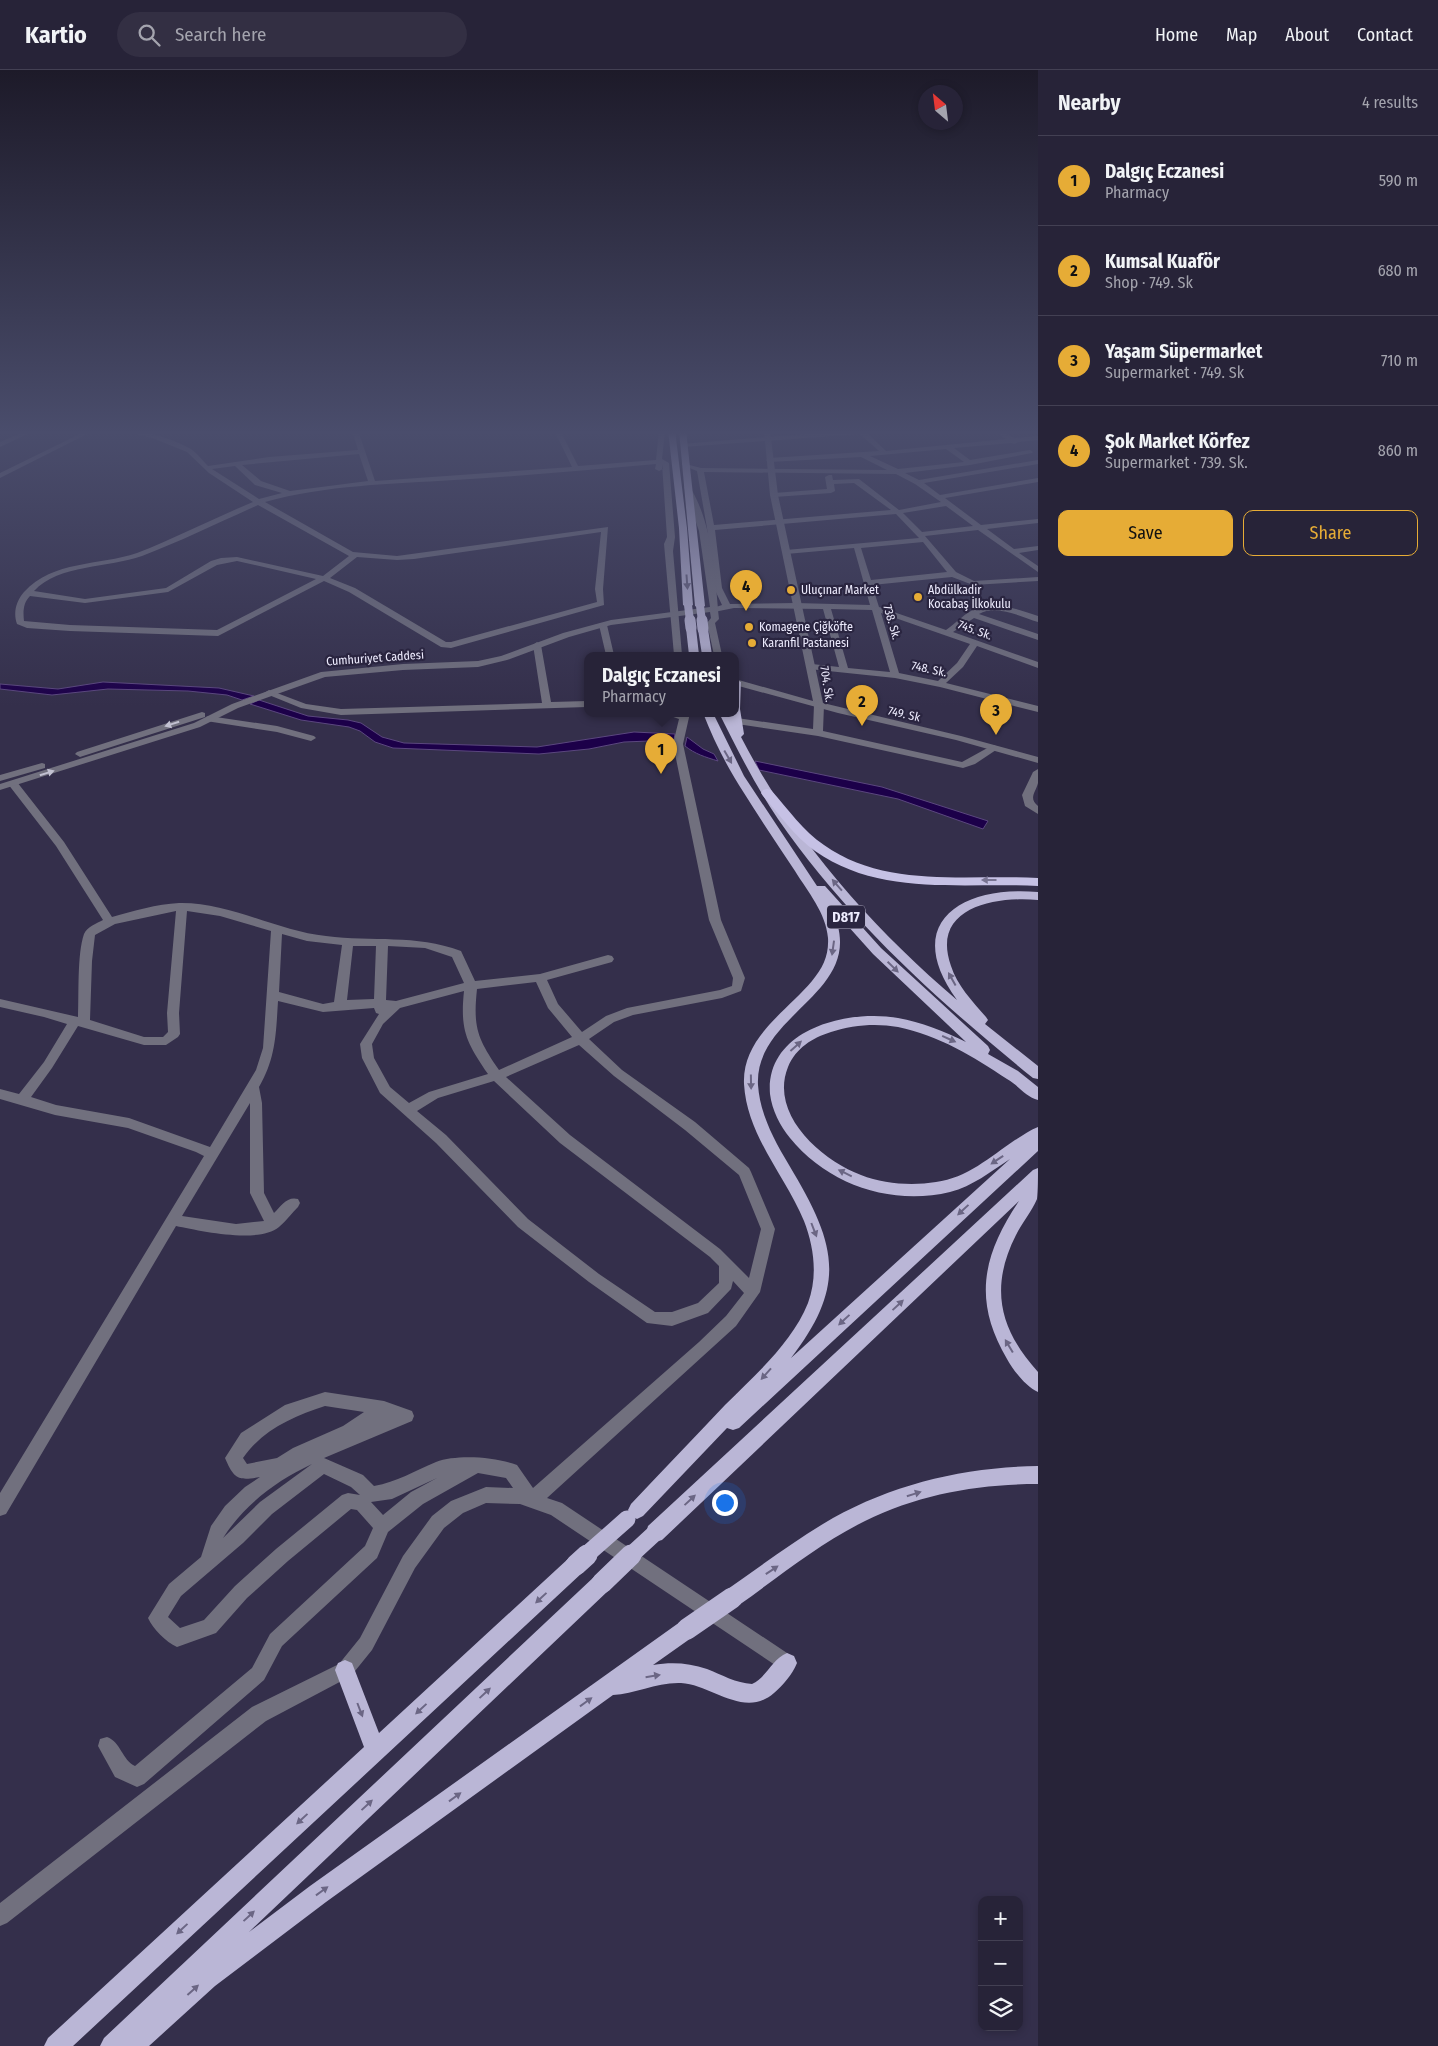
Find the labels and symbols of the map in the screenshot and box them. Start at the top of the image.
north arrow [918,85,963,130]
pin: 4 [730,570,762,611]
one-way arrow [683,575,691,591]
place label: Uluçınar Market [801,583,879,597]
place label: Abdülkadir Kocabaş İlkokulu [928,583,1011,611]
marker: Uluçınar Market [785,584,797,596]
marker: Abdülkadir Kocabaş İlkokulu [912,591,924,603]
street label: 738. Sk. [880,603,904,642]
street label: 745. Sk. [956,617,994,643]
place label: Komagene Çiğköfte [759,620,853,634]
marker: Komagene Çiğköfte [743,621,755,633]
place label: Karanfil Pastanesi [762,636,849,650]
marker: Karanfil Pastanesi [746,637,758,649]
street label: Cumhuriyet Caddesi [326,648,424,668]
street label: 748. Sk. [910,658,948,680]
street label: 704. Sk. [817,665,837,703]
pin: 2 [846,685,878,726]
pin: 3 [980,694,1012,735]
street label: 749. Sk [886,703,922,725]
one-way arrow [164,721,179,729]
pin: 1 [645,733,677,774]
one-way arrow [724,750,732,765]
one-way arrow [39,769,54,777]
one-way arrow [981,876,997,884]
one-way arrow [831,879,842,892]
road number: D817 [827,906,865,929]
one-way arrow [829,940,837,956]
one-way arrow [887,961,899,973]
one-way arrow [947,973,956,986]
one-way arrow [942,1035,956,1043]
one-way arrow [790,1040,802,1052]
one-way arrow [748,1074,756,1090]
one-way arrow [991,1155,1004,1165]
one-way arrow [838,1169,852,1177]
one-way arrow [958,1204,970,1216]
one-way arrow [810,1223,818,1238]
one-way arrow [892,1299,904,1311]
one-way arrow [838,1314,850,1326]
one-way arrow [1004,1339,1013,1352]
one-way arrow [760,1367,772,1379]
your location [712,1490,738,1516]
one-way arrow [907,1490,922,1498]
one-way arrow [684,1494,696,1506]
one-way arrow [765,1566,779,1575]
one-way arrow [534,1593,547,1604]
one-way arrow [646,1672,662,1680]
one-way arrow [479,1687,491,1699]
one-way arrow [579,1697,593,1707]
one-way arrow [357,1703,365,1717]
one-way arrow [416,1703,428,1715]
one-way arrow [448,1792,461,1802]
one-way arrow [361,1799,373,1811]
one-way arrow [296,1813,308,1825]
one-way arrow [315,1886,329,1896]
one-way arrow [243,1910,255,1922]
one-way arrow [177,1923,189,1935]
one-way arrow [186,1984,198,1996]

